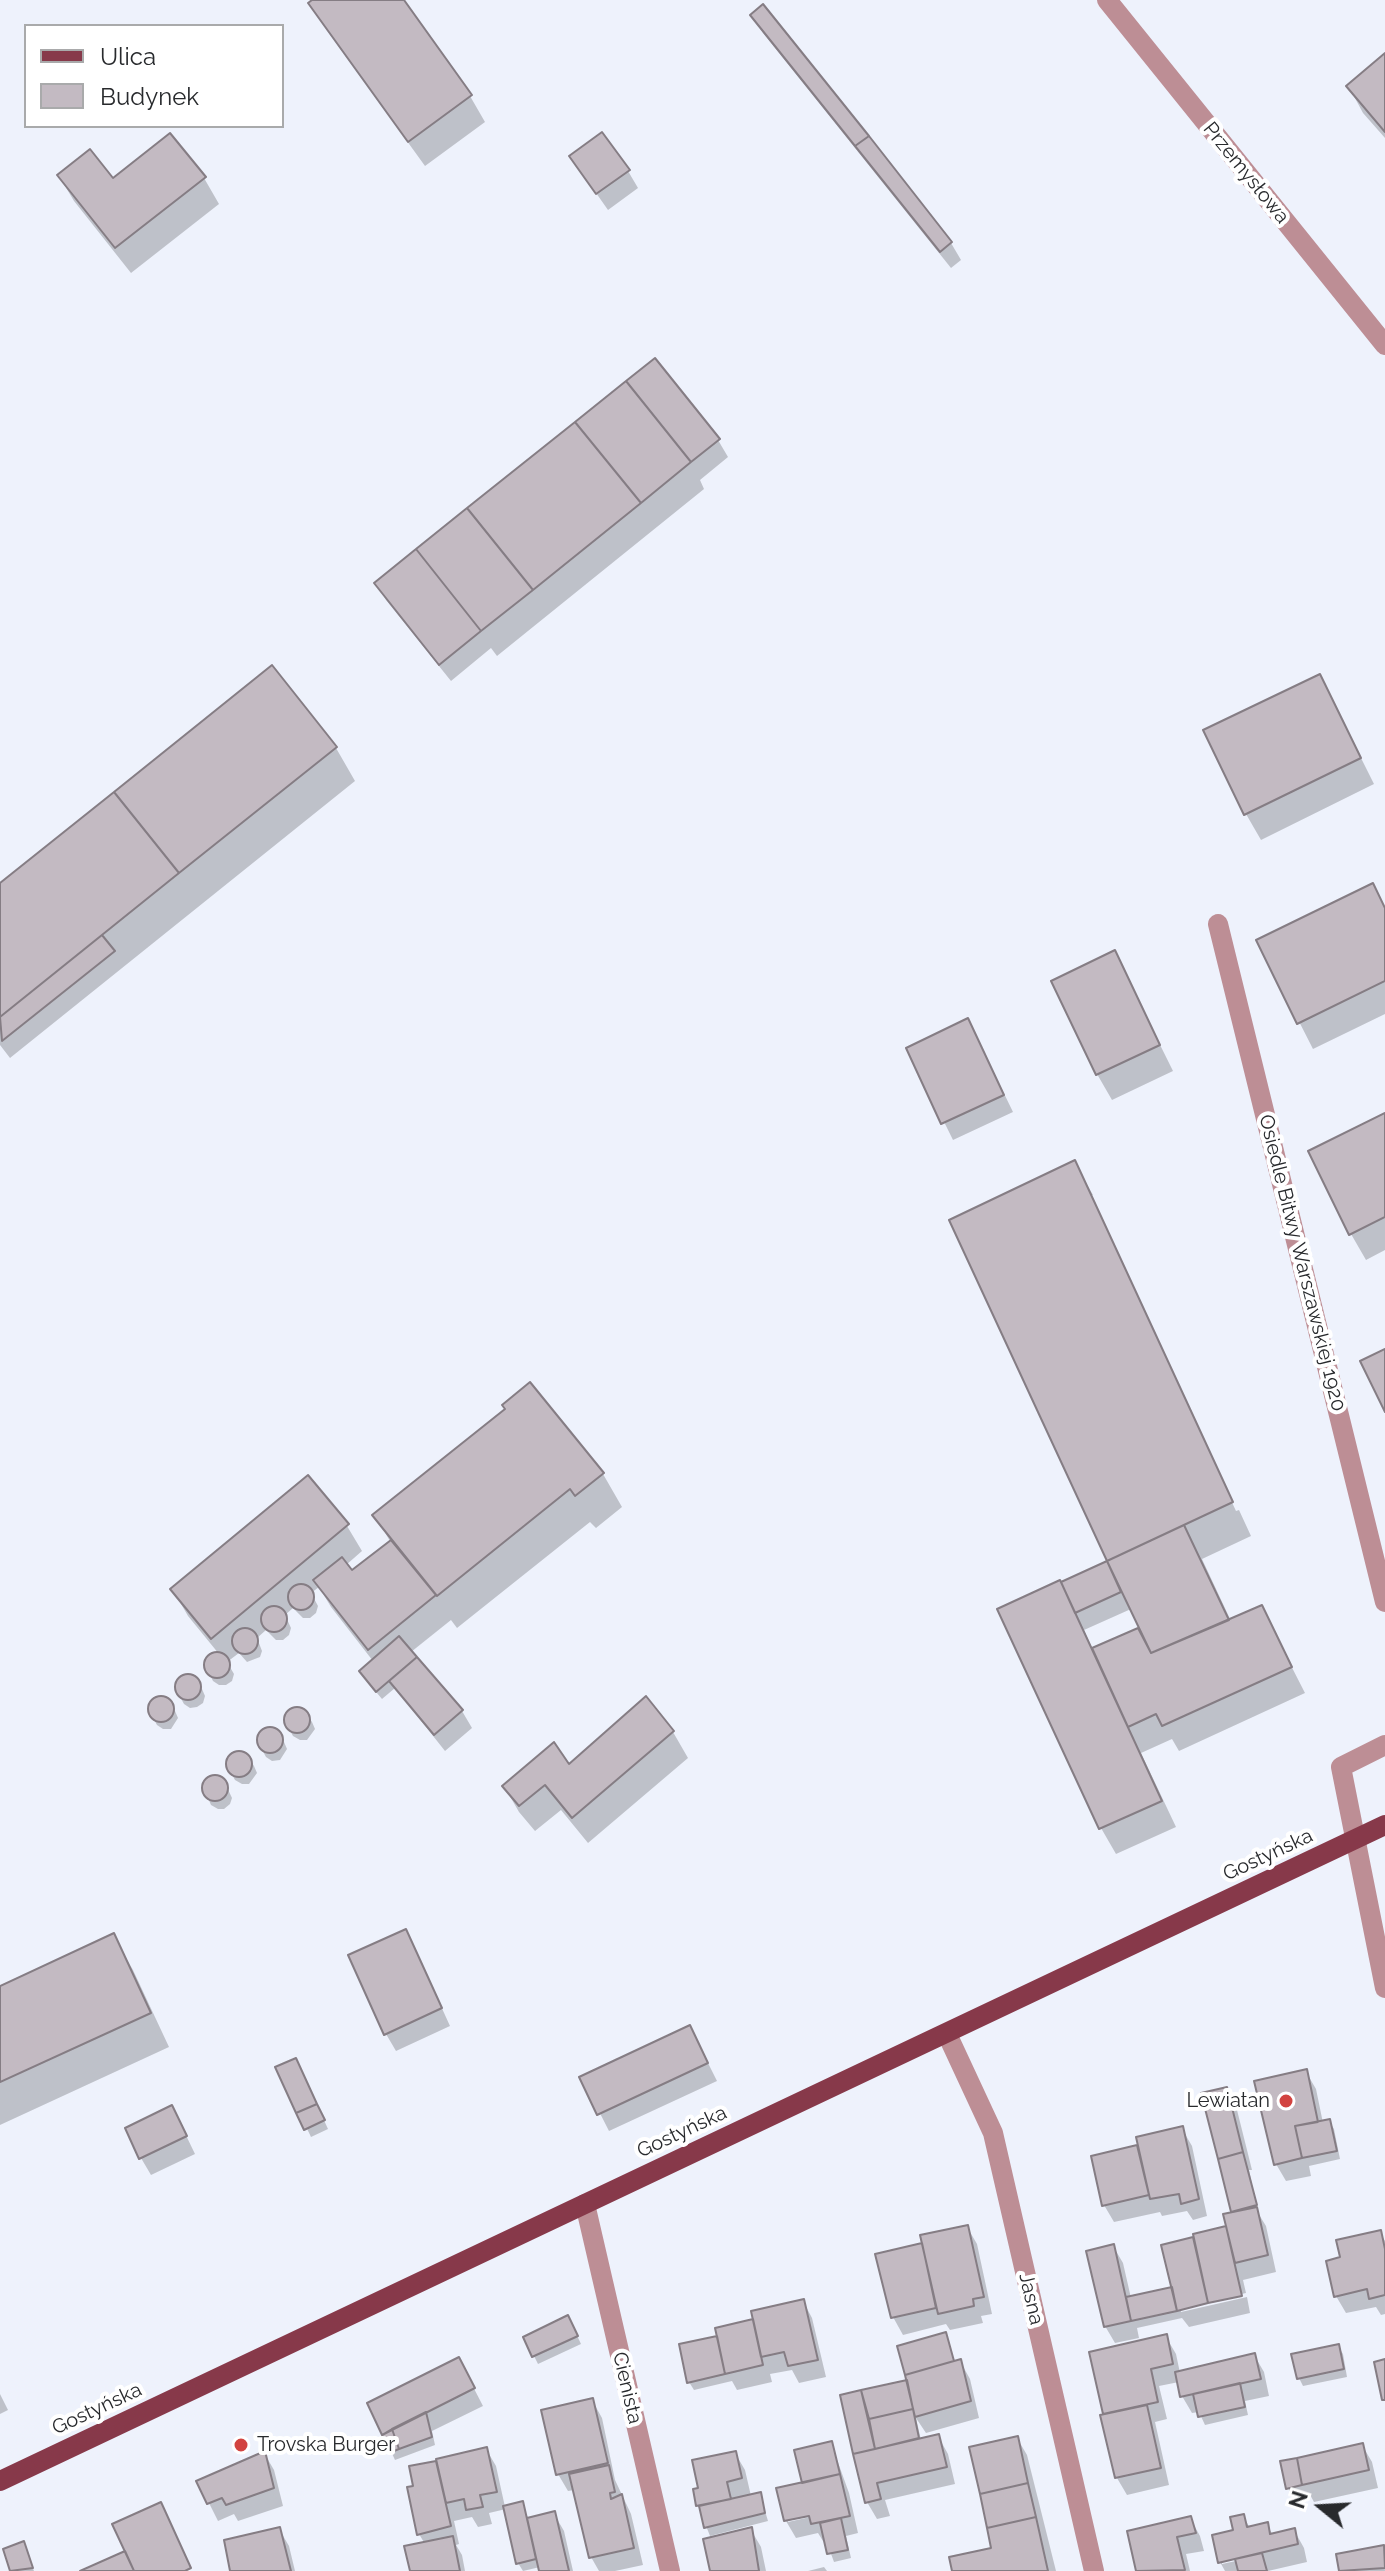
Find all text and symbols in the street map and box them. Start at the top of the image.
legend [24,24,284,128]
text: Ulica [100,42,156,71]
text: Budynek [100,82,199,111]
street label: Przemysłowa [1198,117,1294,229]
street label: Osiedle Bitwy Warszawskiej 1920 [1253,1112,1351,1414]
street label: Gostyńska [1219,1824,1317,1886]
place label: Lewiatan [1186,2089,1270,2113]
marker: Lewiatan [1277,2092,1295,2110]
street label: Gostyńska [633,2101,731,2163]
street label: Jasna [1013,2271,1049,2327]
street label: Cienista [607,2350,647,2426]
street label: Gostyńska [48,2378,146,2440]
place label: Trovska Burger [257,2433,395,2457]
marker: Trovska Burger [232,2436,250,2454]
north arrow [1281,2467,1361,2547]
text: N [1283,2488,1313,2512]

